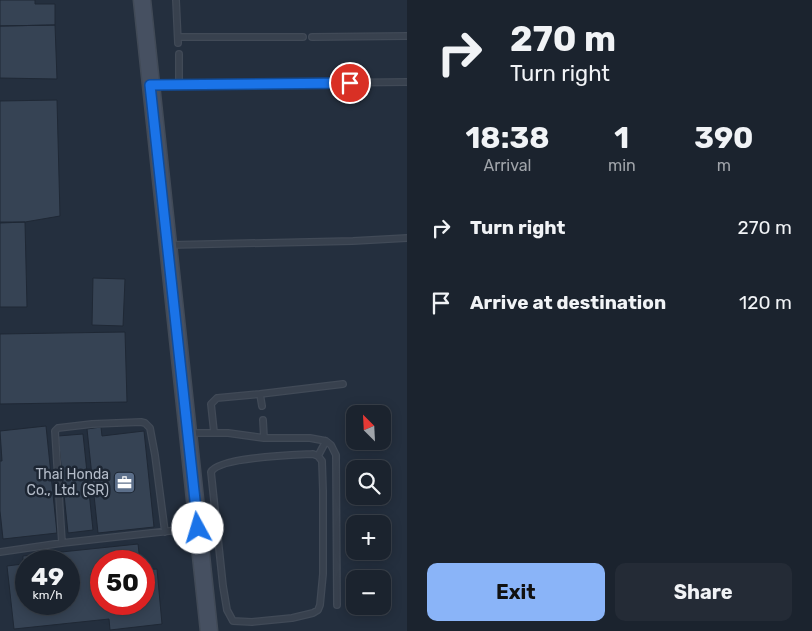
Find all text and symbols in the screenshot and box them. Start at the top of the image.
text: 270 m [510,18,616,60]
icon: right [427,20,492,85]
text: Turn right [510,60,610,87]
pin [329,62,371,104]
icon: arrive [336,69,364,97]
text: 18:38 [465,120,549,156]
text: 1 [614,120,629,156]
text: 390 [694,120,754,156]
text: Arrival [483,156,531,175]
text: min [608,156,636,175]
text: m [717,156,731,175]
icon: right [427,214,455,242]
text: Turn right [470,216,565,239]
text: 270 m [737,216,792,239]
icon: arrive [427,289,455,317]
text: Arrive at destination [470,291,666,314]
text: 120 m [739,291,792,314]
north arrow [346,405,391,450]
map controls [346,405,391,615]
button: search [346,460,391,505]
place label: Thai Honda Co., Ltd. (SR) [27,466,109,499]
office icon: Thai Honda Co., Ltd. (SR) [113,470,137,494]
position arrow [171,501,223,553]
button: + [346,515,391,560]
speed limit sign: 50 [90,550,155,615]
text: 49 [31,562,64,591]
button: Exit [427,563,605,621]
button: Share [615,563,792,621]
button: − [346,570,391,615]
text: km/h [33,588,62,602]

